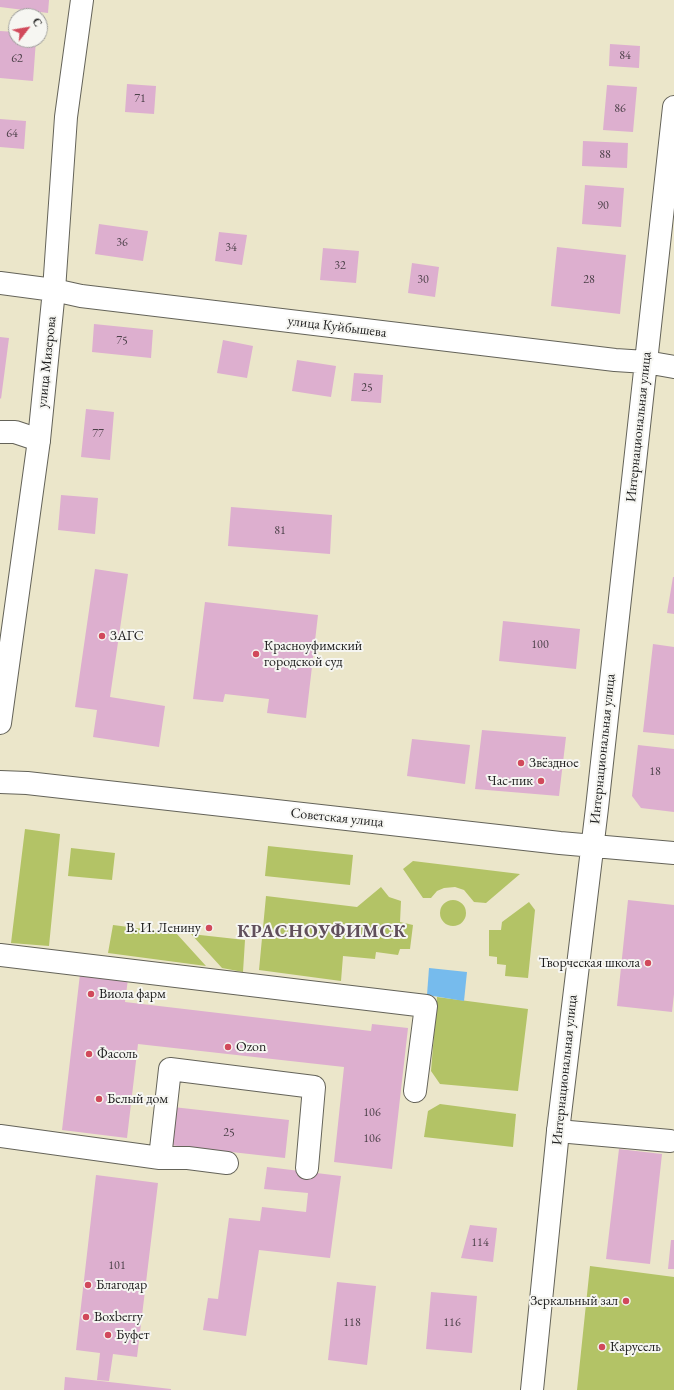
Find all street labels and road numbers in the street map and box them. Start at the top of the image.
street label: улица Куйбышева [287,313,387,341]
street label: улица Мизерова [34,315,60,409]
street label: Интернациональная улица [623,351,655,503]
street label: Интернациональная улица [587,673,619,825]
street label: Советская улица [290,805,384,831]
street label: Интернациональная улица [549,994,581,1146]

